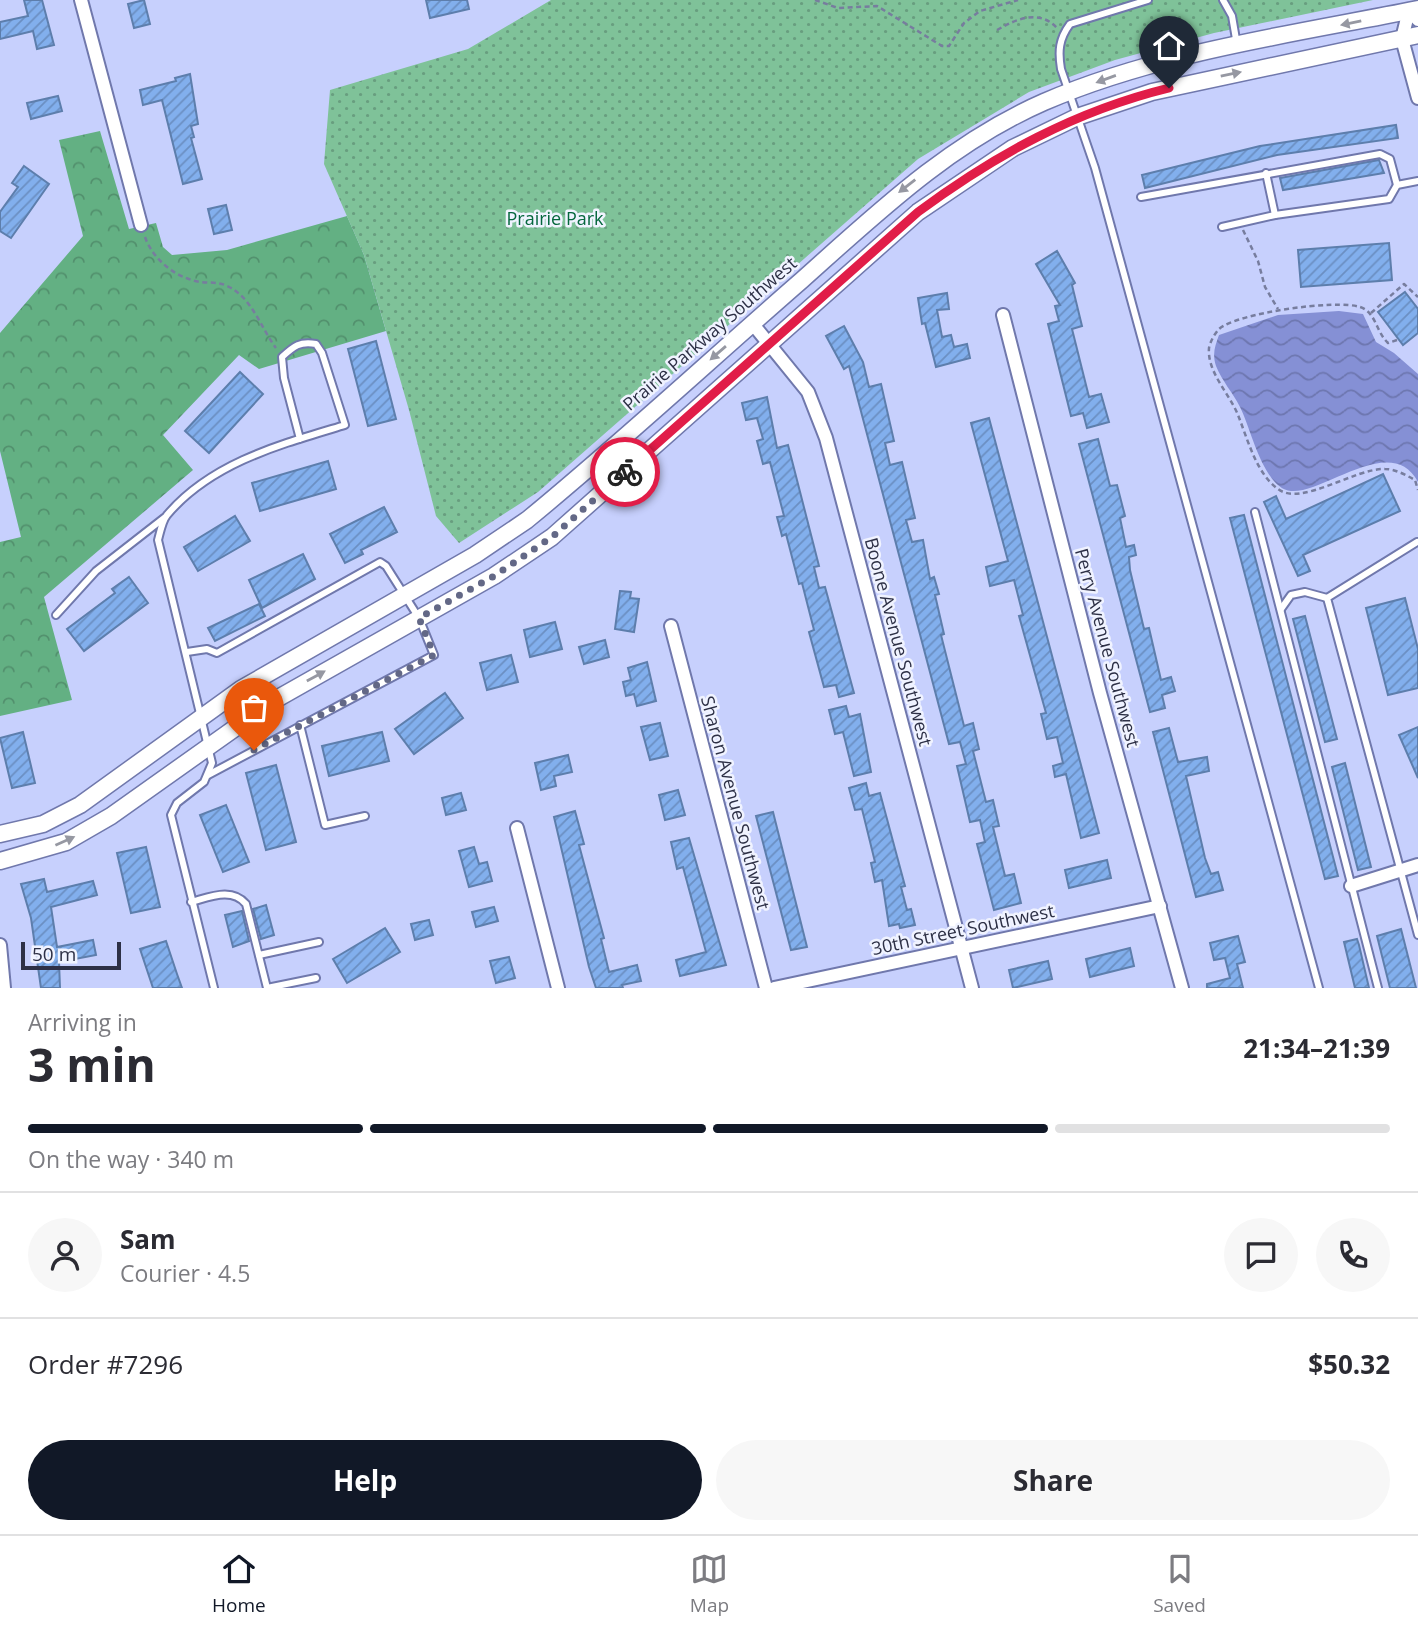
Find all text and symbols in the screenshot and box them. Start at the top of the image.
pin [1139,16,1199,88]
one-way arrow [1340,17,1362,28]
icon: home [1150,27,1188,65]
one-way arrow [1220,69,1242,80]
one-way arrow [1095,74,1116,85]
one-way arrow [898,179,916,194]
park label: Prairie Park [506,206,604,230]
street label: Prairie Parkway Southwest [617,251,801,415]
one-way arrow [710,345,727,361]
courier [590,437,660,507]
icon: bike [606,453,644,491]
street label: Boone Avenue Southwest [860,535,938,749]
street label: Perry Avenue Southwest [1070,546,1146,750]
one-way arrow [307,670,326,682]
pin [224,678,284,750]
icon: bag [235,689,273,727]
street label: Sharon Avenue Southwest [696,693,776,912]
one-way arrow [55,835,75,847]
street label: 30th Street Southwest [869,898,1056,960]
scale bar [21,939,121,971]
text: 50 m [32,941,76,967]
text: Arriving in [28,1006,137,1038]
text: 21:34–21:39 [1243,1030,1390,1066]
text: 3 min [28,1033,156,1095]
text: On the way · 340 m [28,1143,234,1175]
button: person [28,1218,102,1292]
button: chat [1224,1218,1298,1292]
button: phone [1316,1218,1390,1292]
text: Sam [120,1221,176,1257]
text: Courier · 4.5 [120,1257,250,1289]
text: Order #7296 [28,1346,183,1382]
text: $50.32 [1308,1346,1390,1382]
button: Help [28,1440,702,1520]
button: Share [716,1440,1390,1520]
tab: Home [212,1550,266,1618]
tab: Map [690,1550,729,1618]
tab: Saved [1153,1550,1206,1618]

